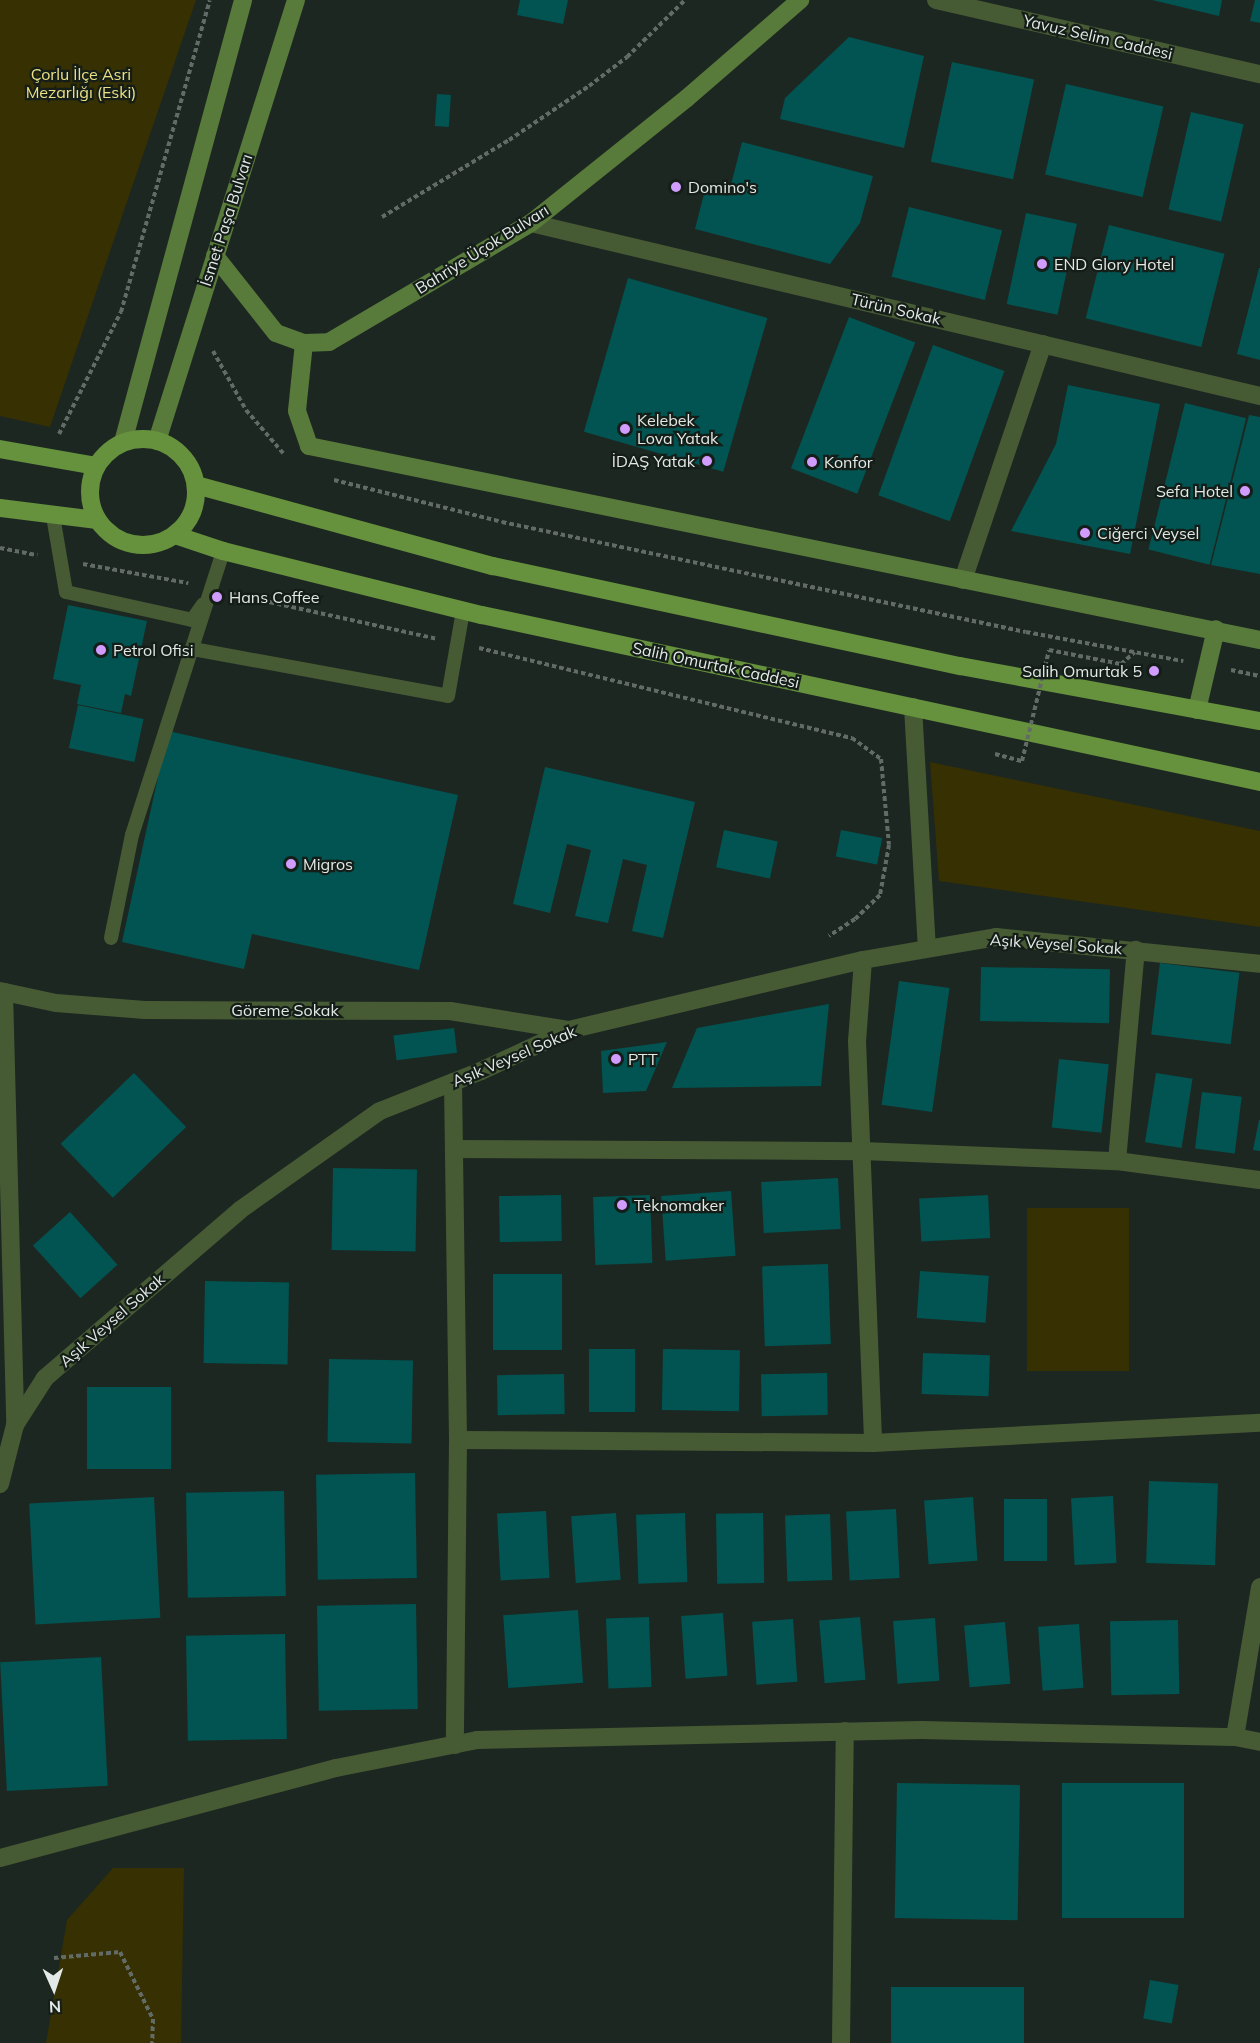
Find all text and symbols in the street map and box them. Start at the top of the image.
street label: Yavuz Selim Caddesi [1021,10,1175,64]
park label: Çorlu İlçe Asri Mezarlığı (Eski) [26,64,136,102]
street label: İsmet Paşa Bulvarı [196,152,256,288]
place label: Domino's [688,177,757,197]
marker: Domino's [669,180,683,194]
street label: Bahriye Üçok Bulvarı [412,200,552,298]
place label: END Glory Hotel [1054,254,1174,274]
marker: END Glory Hotel [1035,257,1049,271]
street label: Türün Sokak [849,289,943,329]
place label: Kelebek Lova Yatak [637,410,718,448]
marker: Kelebek Lova Yatak [618,422,632,436]
place label: İDAŞ Yatak [612,451,695,471]
place label: Konfor [824,452,873,472]
marker: İDAŞ Yatak [700,454,714,468]
marker: Konfor [805,455,819,469]
place label: Sefa Hotel [1156,481,1233,501]
marker: Sefa Hotel [1238,484,1252,498]
place label: Ciğerci Veysel [1097,523,1199,543]
marker: Ciğerci Veysel [1078,526,1092,540]
place label: Hans Coffee [229,587,320,607]
marker: Hans Coffee [210,590,224,604]
street label: Salih Omurtak Caddesi [631,638,801,692]
place label: Petrol Ofisi [113,640,193,660]
marker: Petrol Ofisi [94,643,108,657]
place label: Salih Omurtak 5 [1022,661,1142,681]
marker: Salih Omurtak 5 [1147,664,1161,678]
place label: Migros [303,854,353,874]
marker: Migros [284,857,298,871]
street label: Aşık Veysel Sokak [989,930,1123,958]
street label: Göreme Sokak [231,1000,339,1020]
street label: Aşık Veysel Sokak [449,1021,579,1091]
place label: PTT [628,1049,658,1069]
marker: PTT [609,1052,623,1066]
place label: Teknomaker [634,1195,724,1215]
marker: Teknomaker [615,1198,629,1212]
street label: Aşık Veysel Sokak [56,1269,168,1371]
north arrow [24,1959,84,2019]
text: N [48,1997,62,2017]

